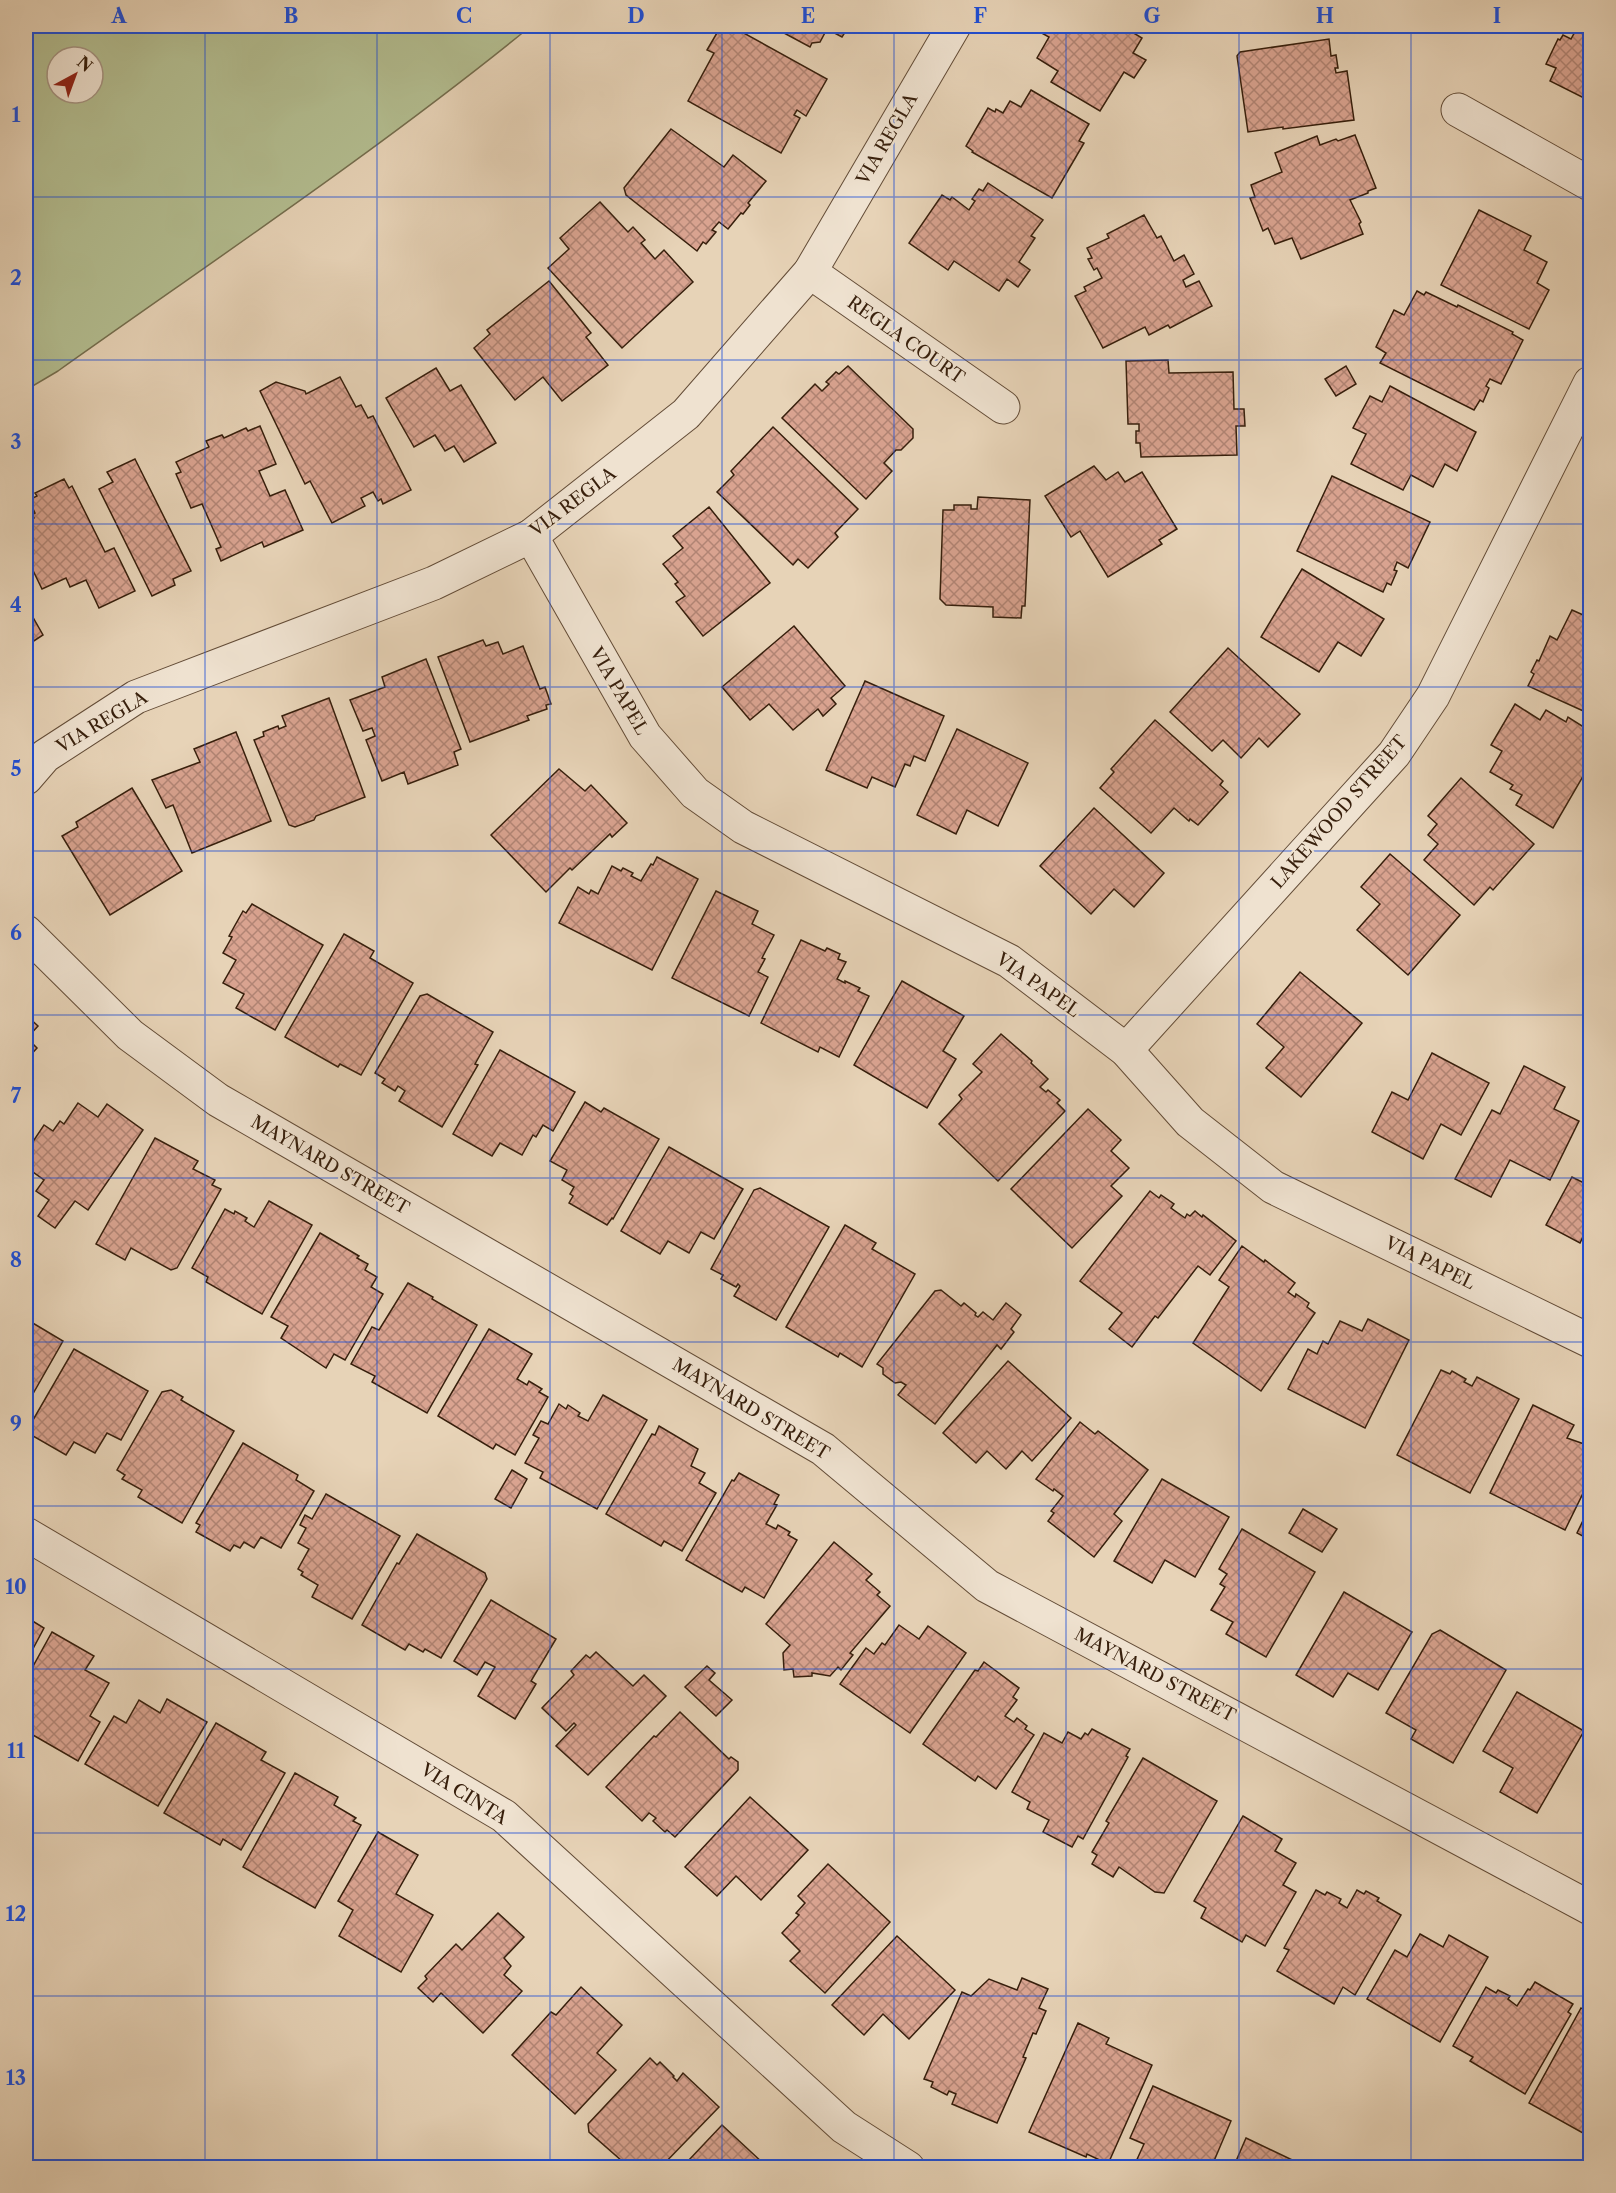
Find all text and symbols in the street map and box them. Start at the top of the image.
text: A [110,4,127,28]
text: B [284,4,299,28]
text: C [456,4,472,28]
text: D [627,4,645,28]
text: E [801,4,815,28]
text: F [973,4,987,28]
text: G [1144,4,1161,28]
text: H [1316,4,1334,28]
text: I [1493,4,1501,28]
north arrow [45,45,105,105]
text: N [73,52,97,76]
street label: VIA REGLA [851,89,922,190]
text: 1 [12,103,21,127]
text: 2 [10,266,22,290]
street label: REGLA COURT [843,291,969,389]
text: 3 [10,430,22,454]
street label: VIA REGLA [525,462,621,542]
text: 4 [10,593,22,617]
street label: VIA PAPEL [585,642,653,739]
street label: VIA REGLA [52,686,152,758]
street label: LAKEWOOD STREET [1267,731,1412,893]
text: 5 [10,757,22,781]
text: 6 [10,921,22,945]
street label: VIA PAPEL [991,947,1084,1022]
text: 7 [11,1084,22,1108]
street label: MAYNARD STREET [247,1111,414,1220]
street label: VIA PAPEL [1380,1231,1479,1294]
text: 8 [10,1248,22,1272]
street label: MAYNARD STREET [669,1353,834,1465]
text: 9 [10,1412,22,1436]
text: 10 [5,1575,27,1599]
street label: MAYNARD STREET [1071,1623,1240,1727]
text: 11 [7,1739,25,1763]
street label: VIA CINTA [416,1758,512,1830]
text: 12 [6,1902,26,1926]
text: 13 [6,2066,26,2090]

